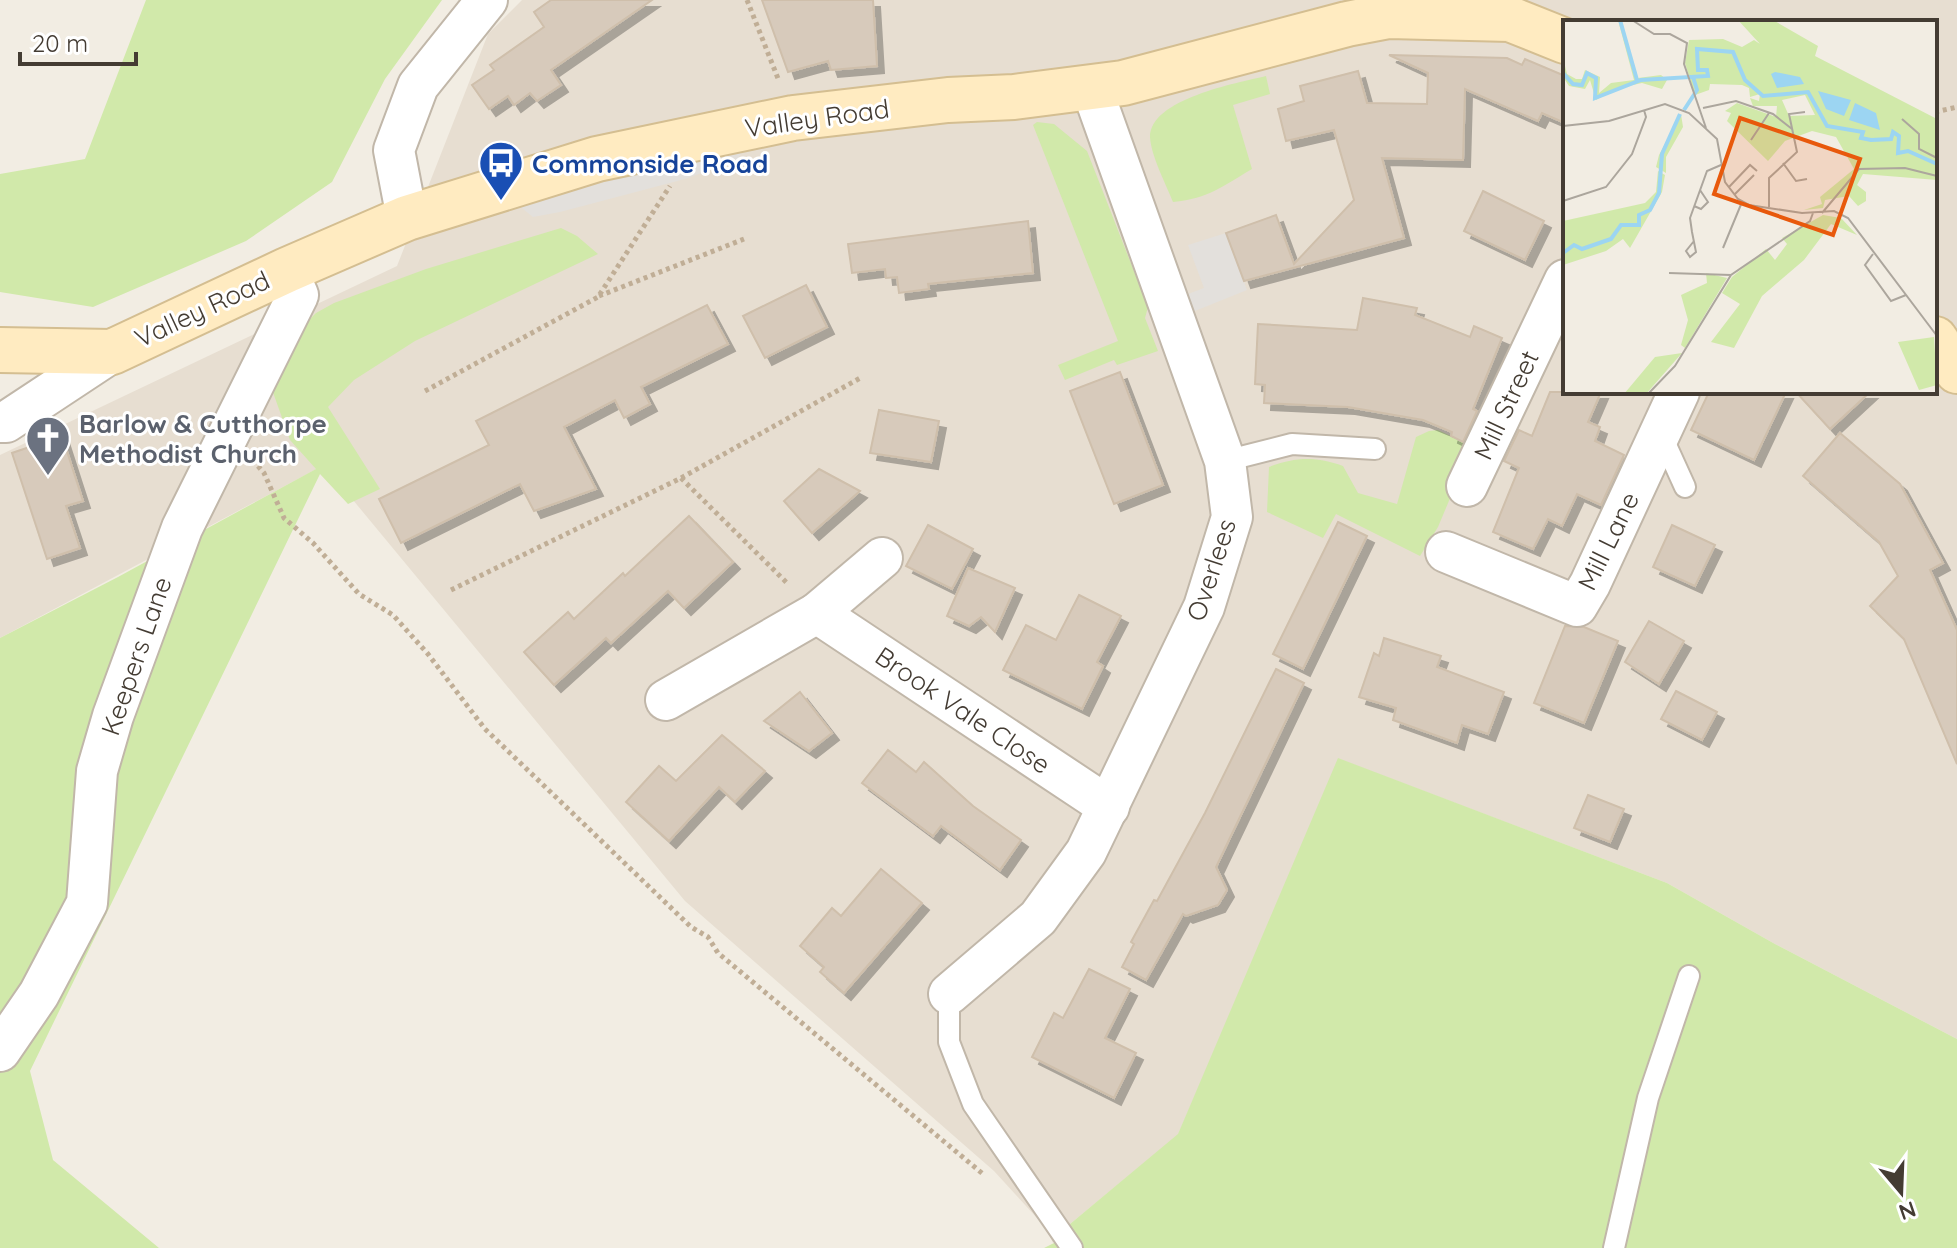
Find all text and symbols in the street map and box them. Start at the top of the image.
scale bar [20,16,136,66]
inset map [1563,20,1937,394]
text: 20 m [32,28,88,58]
street label: Valley Road [743,92,891,144]
bus stop icon: Commonside Road [477,139,525,202]
place label: Commonside Road [532,147,768,180]
street label: Valley Road [129,263,275,355]
street label: Mill Street [1466,345,1546,465]
place label: Barlow & Cutthorpe Methodist Church [79,407,327,470]
church icon: Barlow & Cutthorpe Methodist Church [24,414,72,477]
street label: Mill Lane [1570,486,1646,596]
street label: Overlees [1179,515,1243,625]
street label: Keepers Lane [93,572,179,740]
street label: Brook Vale Close [869,639,1057,781]
north arrow [1861,1152,1941,1232]
text: N [1895,1195,1920,1227]

